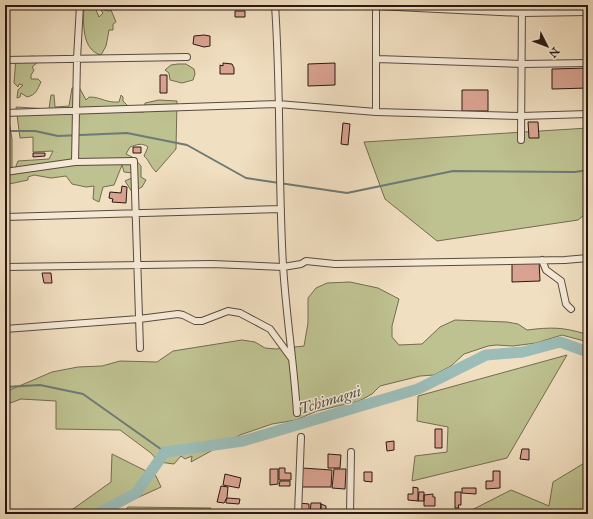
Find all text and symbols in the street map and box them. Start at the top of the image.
north arrow [527,26,567,66]
text: N [546,45,562,61]
water label: Tchimagni [297,382,364,418]

